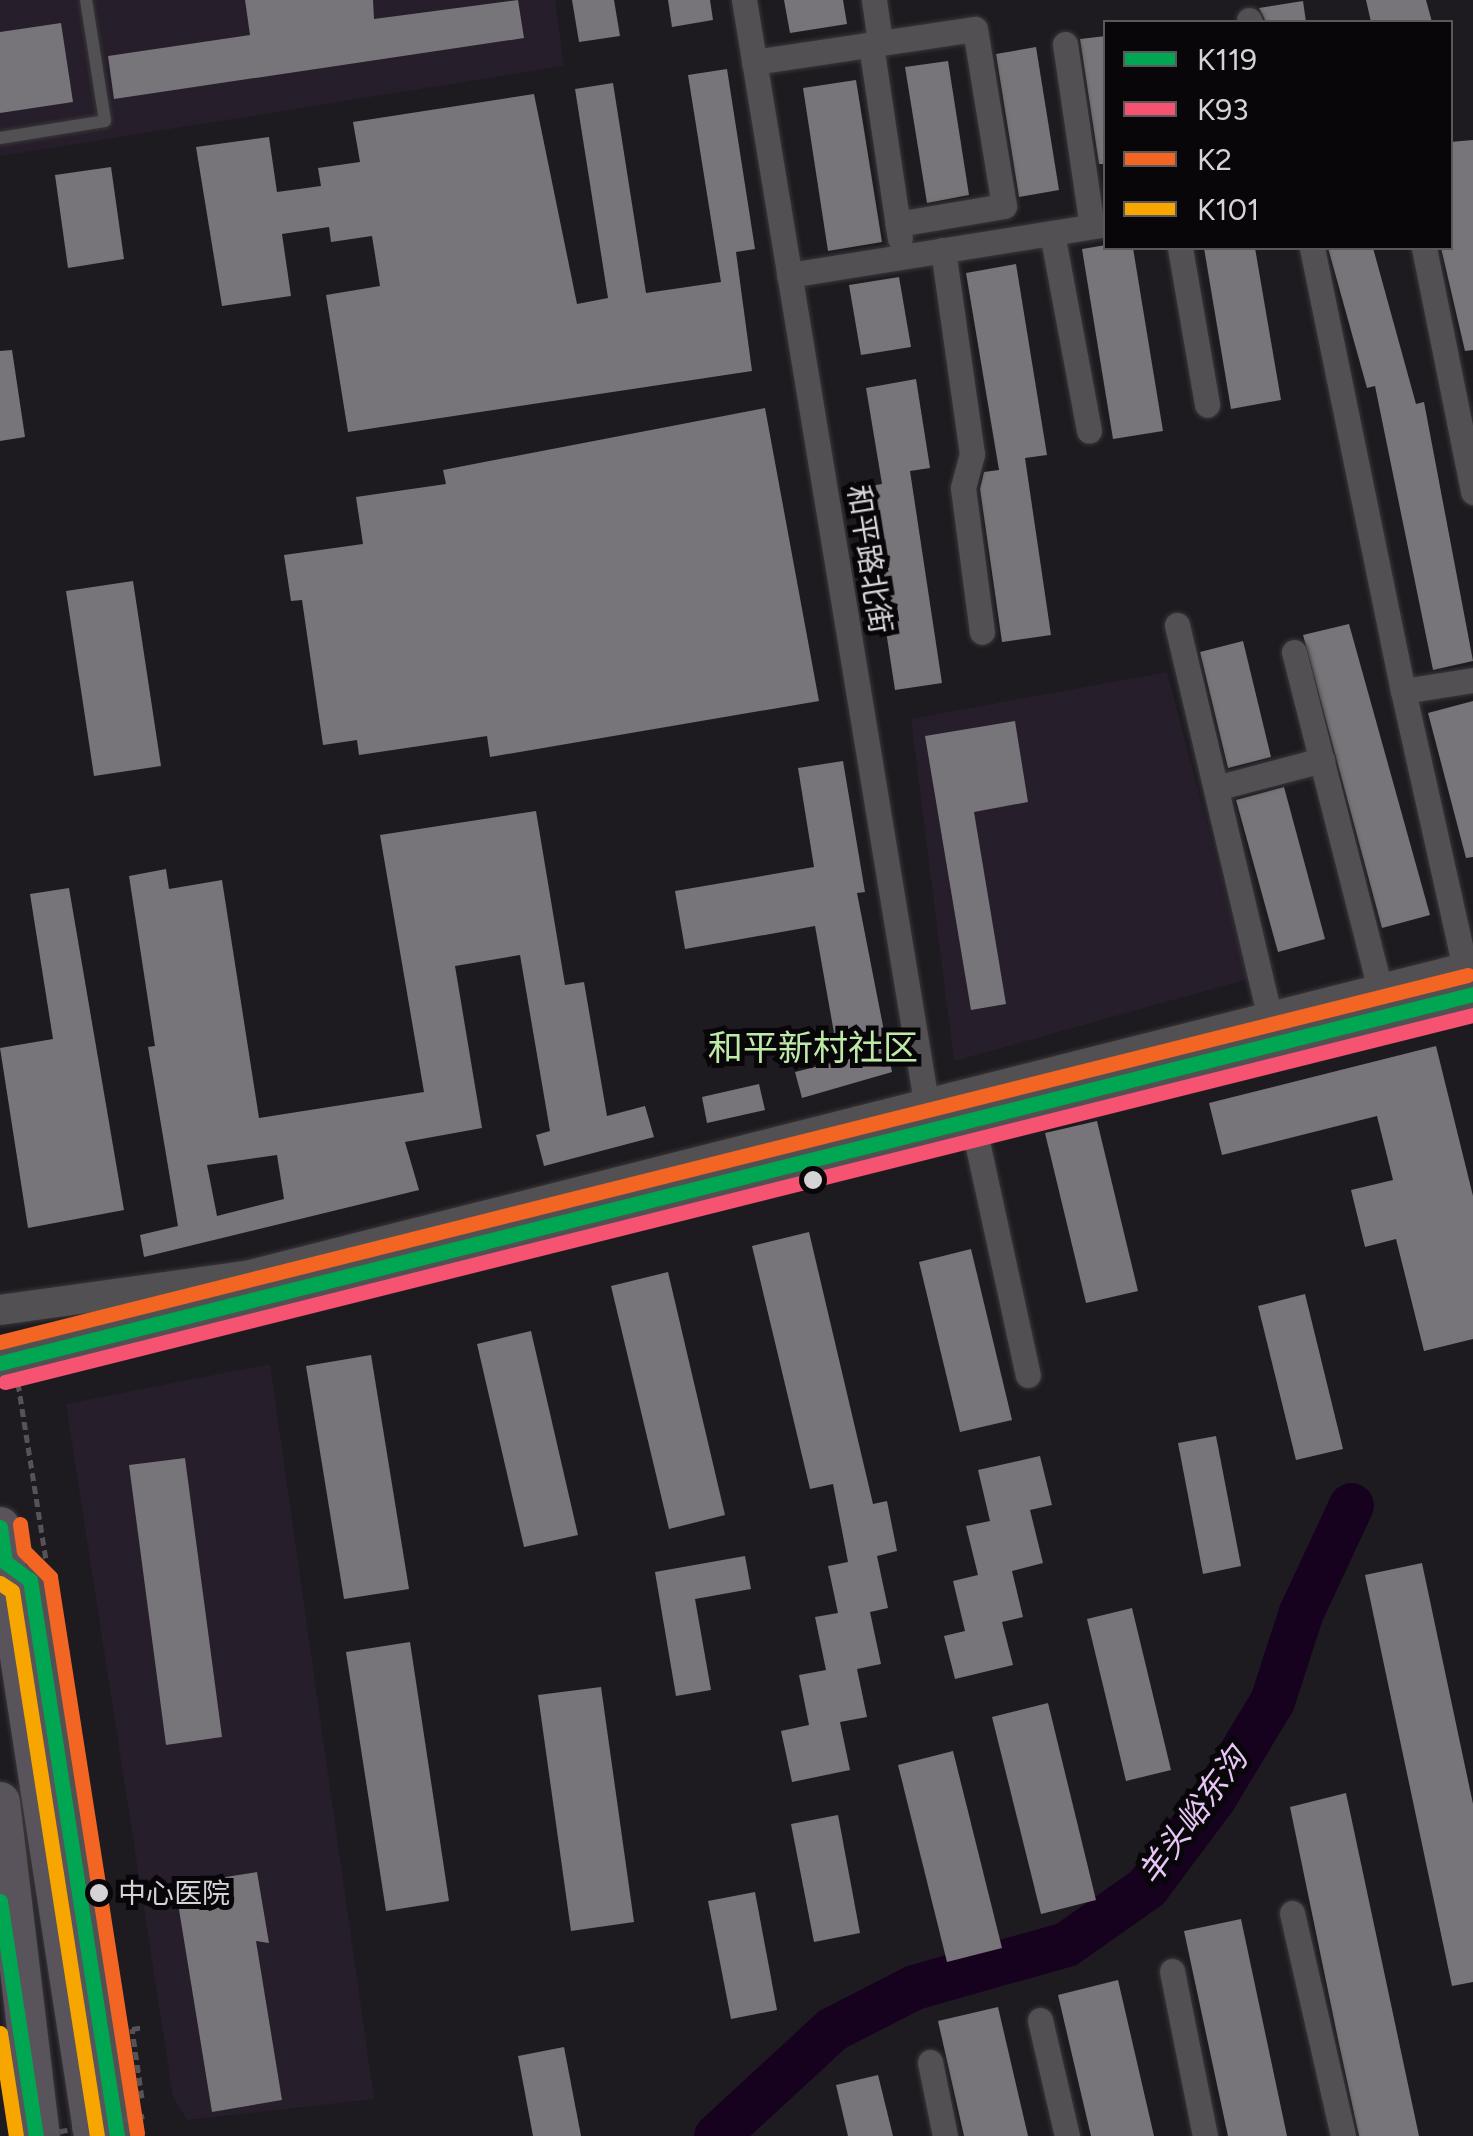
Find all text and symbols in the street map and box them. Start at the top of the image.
legend [1103,20,1453,250]
text: K119 [1197,41,1257,78]
text: K93 [1197,91,1249,128]
text: K2 [1197,141,1232,178]
text: K101 [1197,191,1259,228]
street label: 和平路北街 [839,482,899,636]
district label: 和平新村社区 [708,1027,918,1069]
unlabelled marker [803,1170,823,1190]
water label: 羊头峪东沟 [1130,1740,1256,1892]
place label: 中心医院 [118,1876,230,1910]
marker: 中心医院 [89,1883,109,1903]

